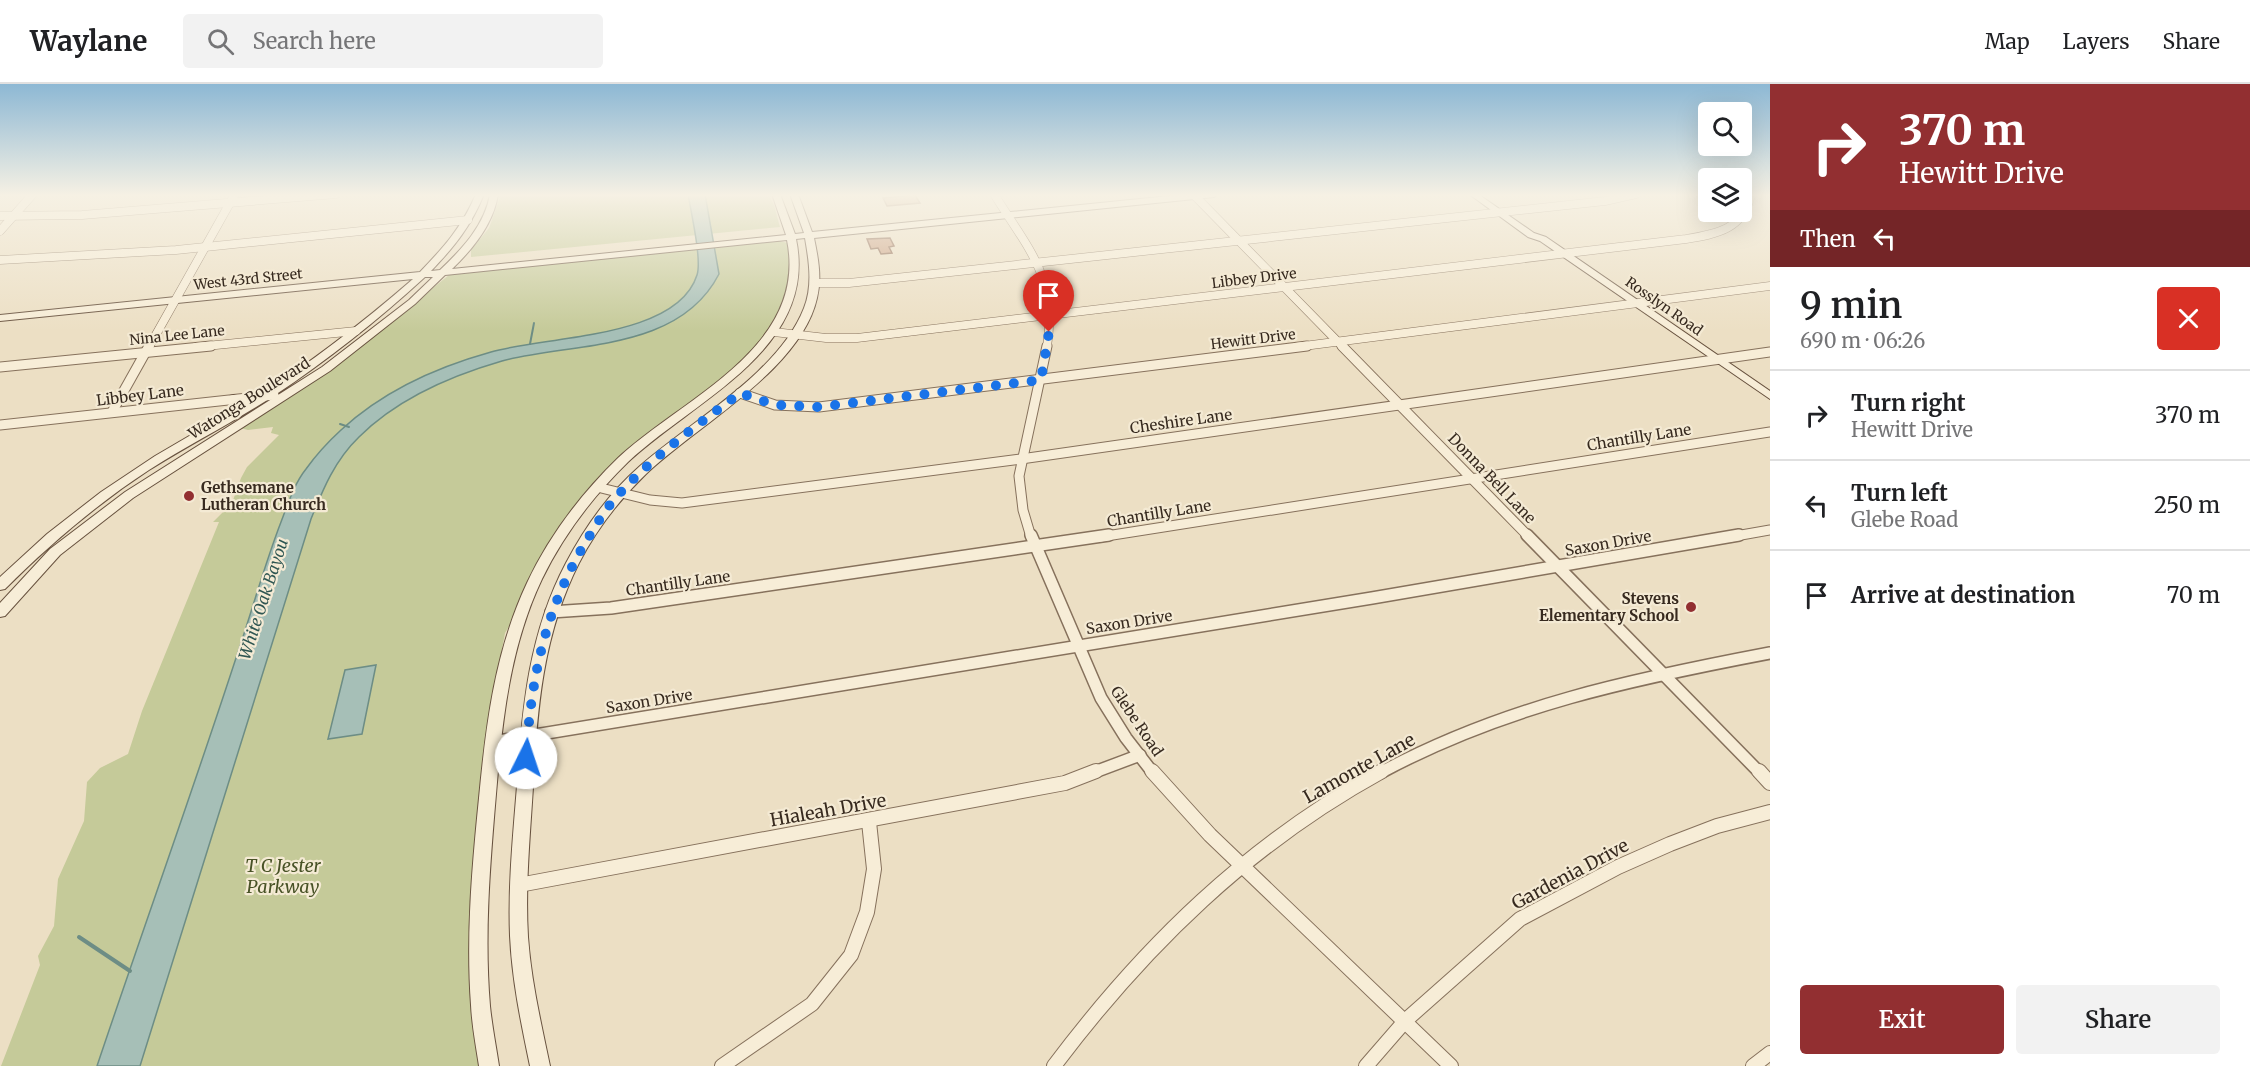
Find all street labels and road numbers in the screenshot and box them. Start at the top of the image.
street label: West 43rd Street [192,264,304,294]
street label: Libbey Drive [1211,264,1297,292]
street label: Rosslyn Road [1622,273,1707,340]
street label: Nina Lee Lane [129,321,225,349]
street label: Hewitt Drive [1210,325,1296,353]
street label: Watonga Boulevard [184,353,313,444]
street label: Libbey Lane [95,380,185,410]
street label: Cheshire Lane [1129,404,1233,438]
street label: Chantilly Lane [1586,419,1693,455]
street label: Donna Bell Lane [1444,429,1540,527]
street label: Chantilly Lane [1106,495,1213,531]
street label: Saxon Drive [1563,526,1653,560]
street label: Chantilly Lane [625,566,732,600]
street label: Saxon Drive [1084,606,1174,638]
street label: Glebe Road [1107,682,1167,760]
street label: Saxon Drive [604,685,694,717]
street label: Lamonte Lane [1299,728,1419,808]
street label: Hialeah Drive [768,788,888,832]
street label: Gardenia Drive [1508,834,1632,914]

